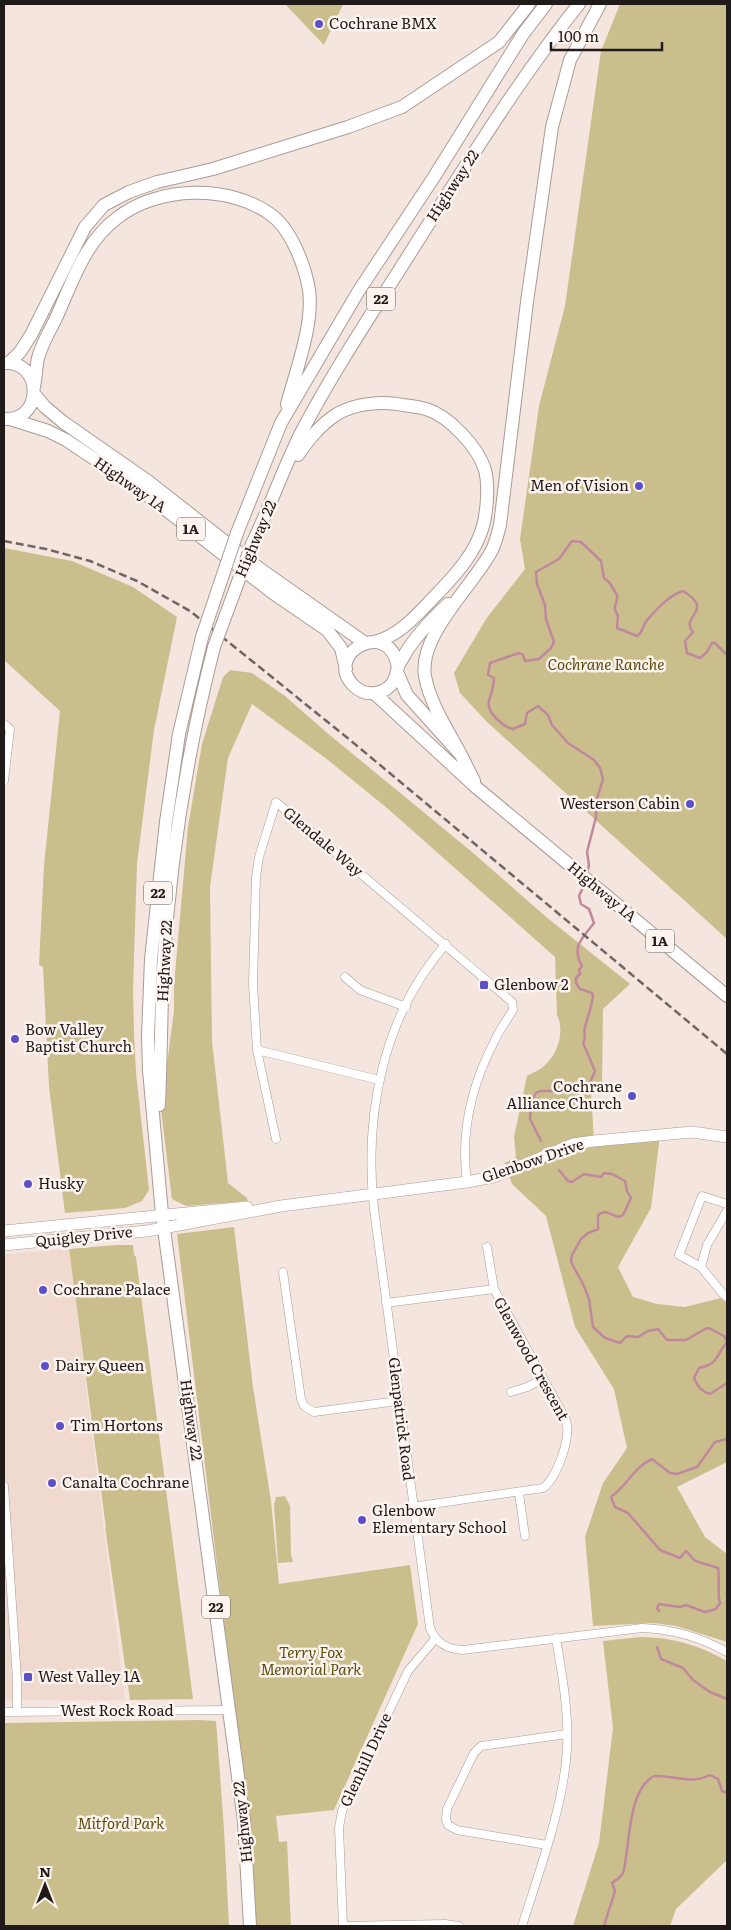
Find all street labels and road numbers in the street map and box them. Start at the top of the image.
street label: Highway 22 [420,144,484,226]
road number: 22 [367,288,395,310]
street label: Highway 1A [90,450,172,517]
street label: Highway 22 [228,496,281,581]
road number: 1A [177,518,205,540]
street label: Glendale Way [279,800,369,882]
street label: Highway 1A [563,855,643,927]
road number: 22 [144,881,172,904]
street label: Highway 22 [150,919,177,1002]
road number: 1A [646,929,674,952]
street label: Glenbow Drive [479,1131,587,1188]
street label: Quigley Drive [34,1219,134,1252]
street label: Glenwood Crescent [489,1292,576,1424]
street label: Glenpatrick Road [384,1356,421,1482]
street label: Highway 22 [175,1378,210,1462]
road number: 22 [202,1595,230,1618]
street label: West Rock Road [60,1698,174,1721]
street label: Glenhill Drive [333,1709,397,1810]
street label: Highway 22 [226,1780,257,1864]

